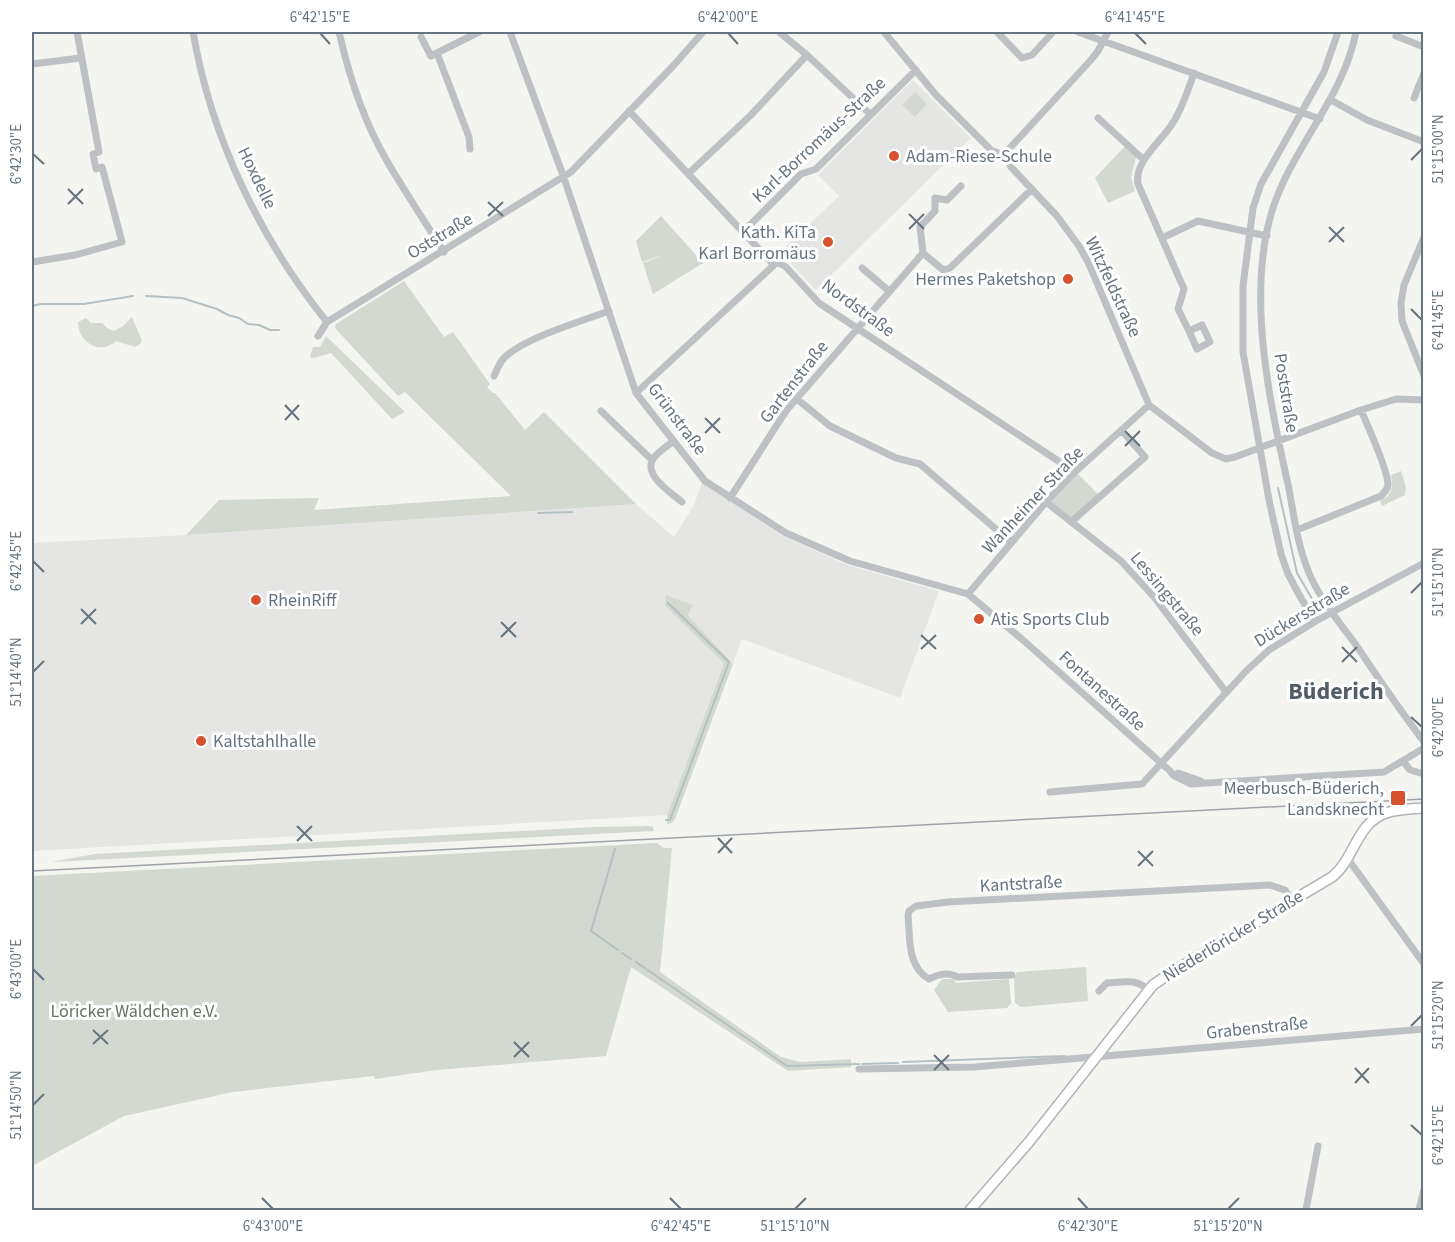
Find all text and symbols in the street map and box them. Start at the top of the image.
text: 6°42'15"E [290,7,350,28]
text: 6°42'00"E [698,7,758,28]
text: 6°41'45"E [1105,7,1165,28]
street label: Karl-Borromäus-Straße [747,71,891,209]
text: 51°15'00"N [1428,114,1449,184]
text: 6°42'30"E [6,124,27,184]
street label: Hoxdelle [231,143,283,213]
place label: Adam-Riese-Schule [906,144,1052,169]
marker: Adam-Riese-Schule [887,149,901,163]
street label: Oststraße [402,207,478,265]
place label: Kath. KiTa Karl Borromäus [698,220,816,266]
street label: Witzfeldstraße [1079,233,1147,341]
marker: Kath. KiTa Karl Borromäus [821,235,835,249]
place label: Hermes Paketshop [915,267,1056,292]
marker: Hermes Paketshop [1061,272,1075,286]
street label: Nordstraße [816,273,900,343]
text: 6°41'45"E [1428,290,1449,350]
street label: Gartenstraße [754,335,834,429]
street label: Poststraße [1267,352,1305,435]
street label: Grünstraße [642,378,712,460]
street label: Wanheimer Straße [976,441,1090,559]
text: 6°42'45"E [6,531,27,591]
street label: Lessingstraße [1124,546,1210,642]
text: 51°15'10"N [1428,547,1449,617]
street label: Dückersstraße [1249,577,1355,653]
place label: RheinRiff [268,588,337,613]
marker: RheinRiff [249,593,263,607]
place label: Atis Sports Club [991,607,1109,632]
marker: Atis Sports Club [972,612,986,626]
text: 51°14'40"N [6,637,27,707]
street label: Fontanestraße [1053,645,1151,737]
district label: Büderich [1288,674,1384,709]
text: 6°42'00"E [1428,697,1449,757]
place label: Kaltstahlhalle [213,729,316,754]
marker: Kaltstahlhalle [194,734,208,748]
place label: Meerbusch-Büderich, Landsknecht [1223,776,1384,822]
marker: Meerbusch-Büderich, Landsknecht [1389,789,1407,807]
street label: Kantstraße [979,869,1063,899]
street label: Niederlöricker Straße [1158,884,1308,988]
text: 6°43'00"E [6,939,27,999]
text: 51°15'20"N [1428,980,1449,1050]
park label: Löricker Wäldchen e.V. [50,999,218,1024]
street label: Grabenstraße [1205,1010,1309,1046]
text: 51°14'50"N [6,1070,27,1140]
text: 6°42'15"E [1428,1105,1449,1165]
text: 6°43'00"E [243,1216,303,1237]
text: 6°42'45"E [651,1216,711,1237]
text: 51°15'10"N [760,1216,830,1237]
text: 6°42'30"E [1058,1216,1118,1237]
text: 51°15'20"N [1193,1216,1263,1237]

